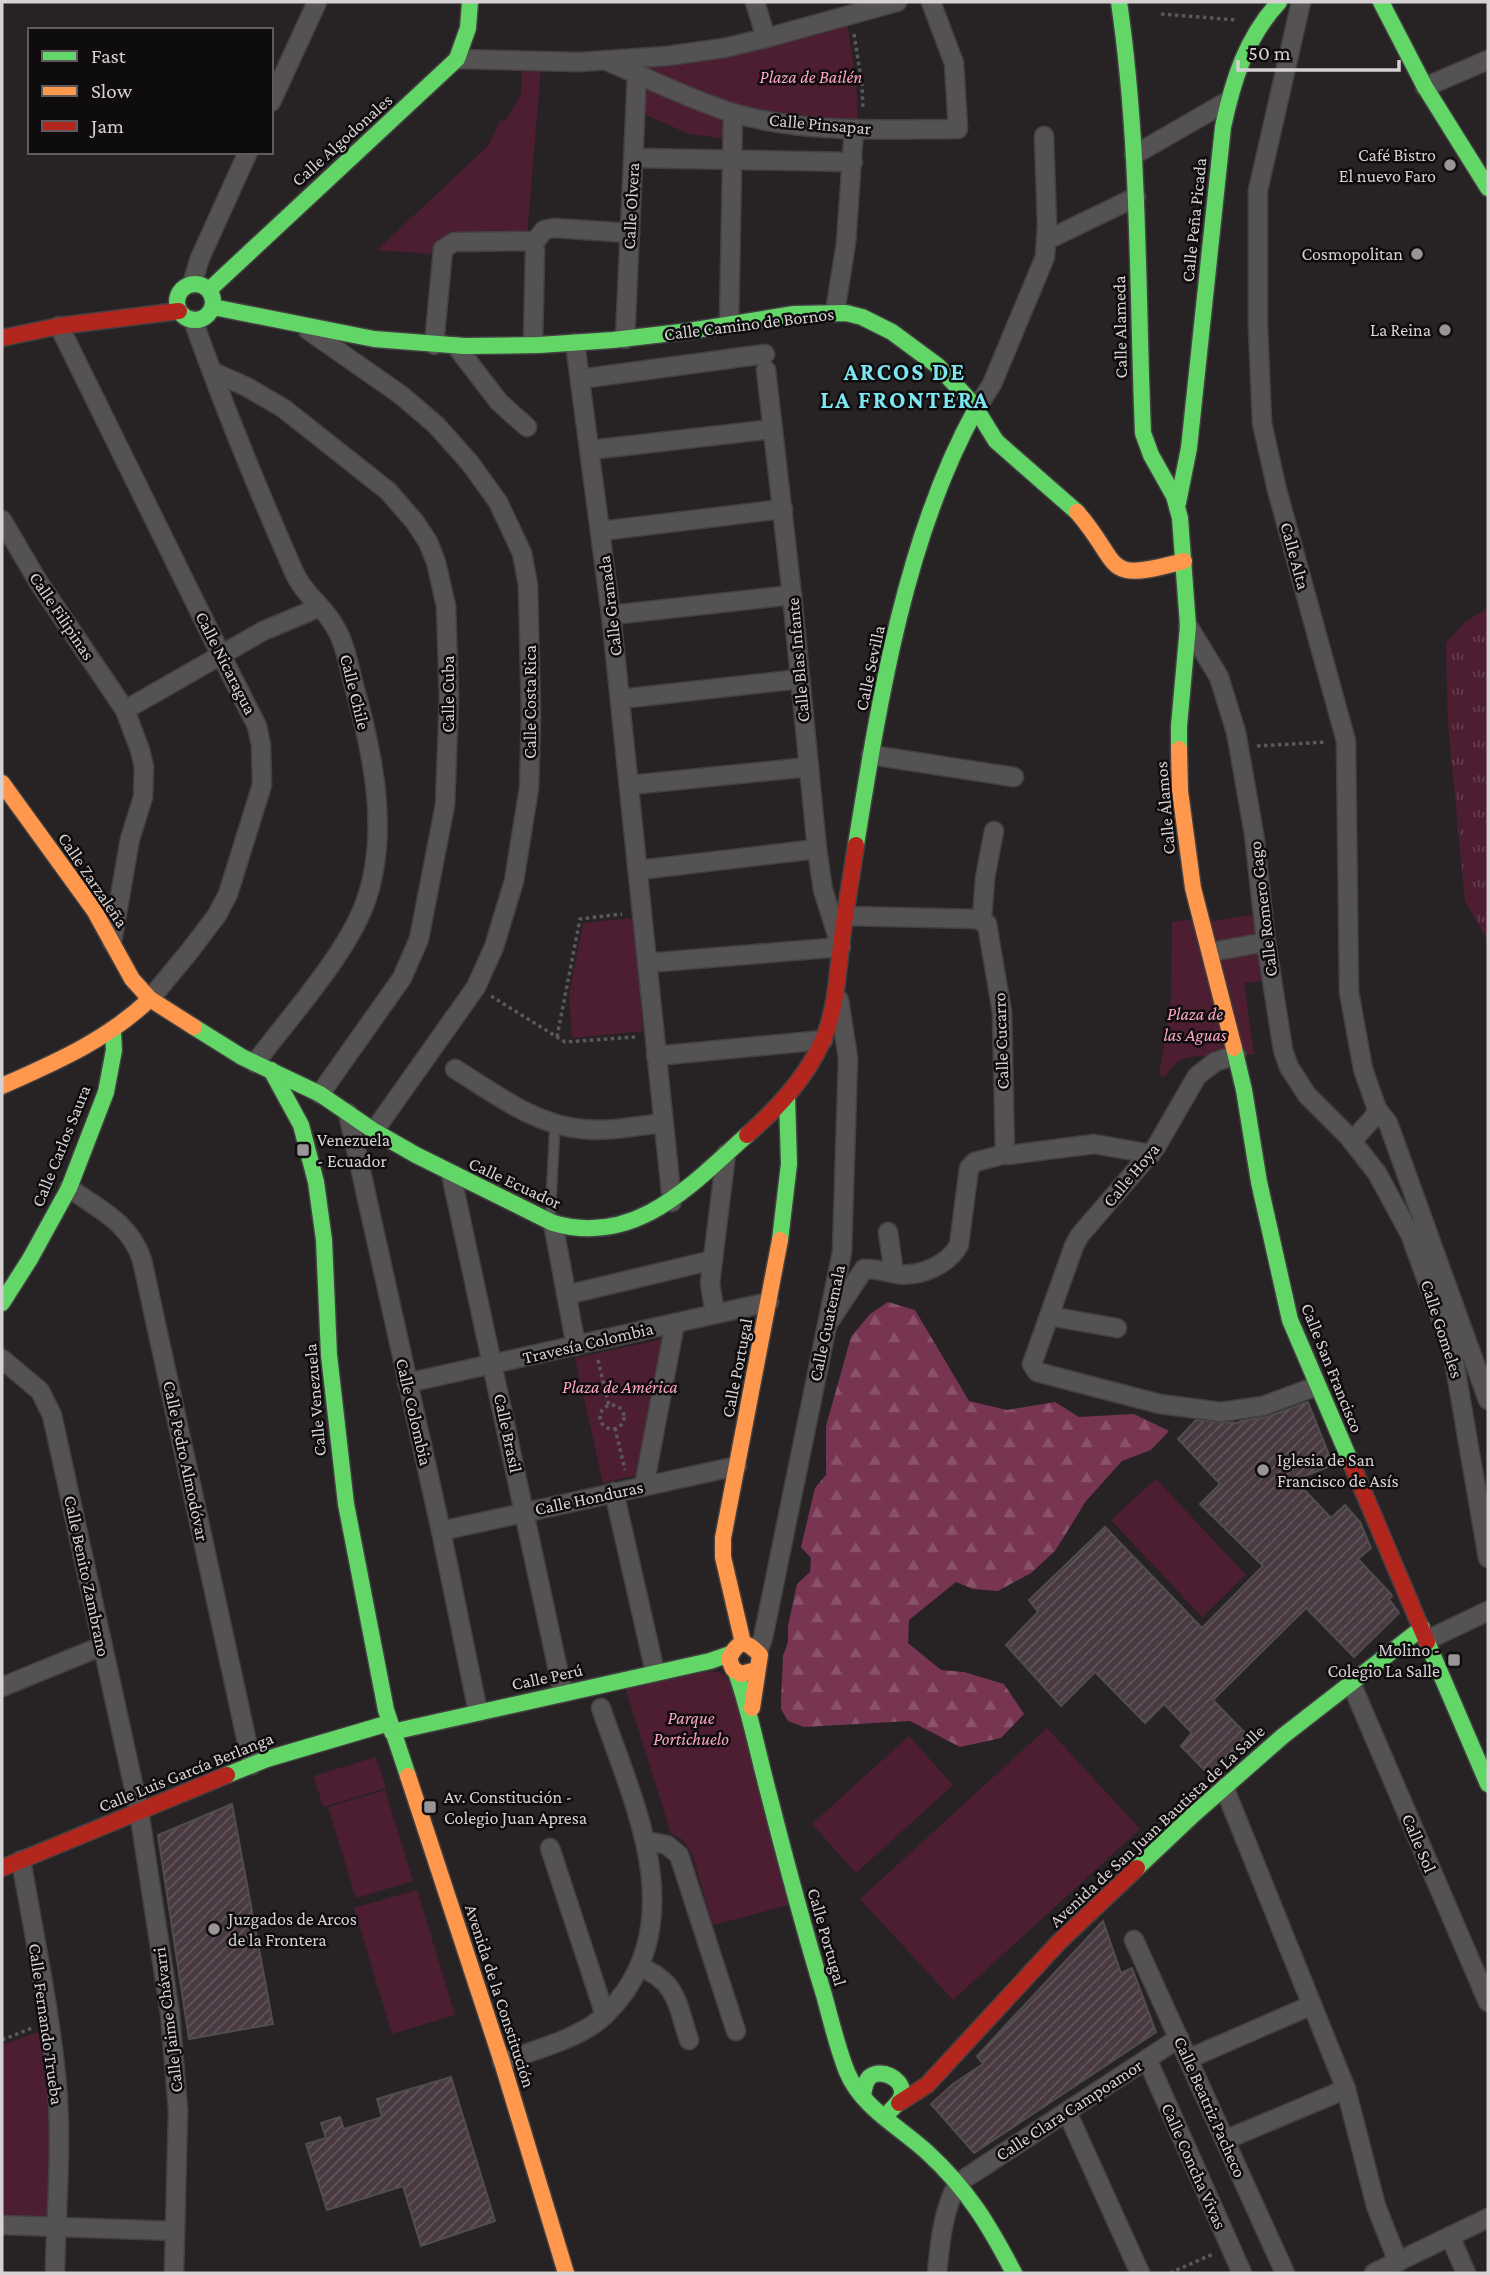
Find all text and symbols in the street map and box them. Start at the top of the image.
legend [28,28,273,154]
scale bar [1238,28,1399,72]
text: 50 m [1248,41,1291,65]
text: Fast [91,44,127,68]
park label: Plaza de Bailén [760,67,862,87]
text: Slow [91,79,133,103]
street label: Calle Algodonales [288,90,396,190]
street label: Calle Pinsapar [768,110,873,138]
text: Jam [89,114,124,138]
place label: Café Bistro El nuevo Faro [1339,145,1436,186]
street label: Calle Peña Picada [1178,157,1210,283]
marker: Café Bistro El nuevo Faro [1442,157,1458,173]
street label: Calle Olvera [619,162,643,250]
place label: Cosmopolitan [1301,244,1403,264]
marker: Cosmopolitan [1409,246,1425,262]
street label: Calle Alameda [1109,275,1131,379]
street label: Calle Camino de Bornos [663,304,835,344]
place label: La Reina [1370,320,1431,340]
marker: La Reina [1437,322,1453,338]
district label: ARCOS DE LA FRONTERA [820,358,990,413]
street label: Calle Alta [1276,520,1314,592]
street label: Calle Granada [594,555,626,657]
street label: Calle Filipinas [25,568,99,664]
street label: Calle Blas Infante [783,597,813,723]
street label: Calle Nicaragua [191,608,261,718]
street label: Calle Sevilla [851,624,889,712]
street label: Calle Costa Rica [520,645,540,759]
street label: Calle Chile [336,652,374,732]
street label: Calle Cuba [438,655,458,733]
street label: Calle Álamos [1151,761,1179,855]
street label: Calle Zarzaleña [54,829,132,931]
street label: Calle Romero Gago [1245,840,1281,978]
street label: Calle Cucarro [989,992,1013,1090]
park label: Plaza de las Aguas [1163,1004,1227,1045]
street label: Calle Carlos Saura [27,1082,95,1210]
place label: Venezuela - Ecuador [317,1130,390,1171]
street label: Calle Hoya [1099,1139,1163,1211]
marker: Venezuela - Ecuador [295,1142,311,1158]
street label: Calle Ecuador [466,1153,565,1213]
street label: Calle Guatemala [805,1263,849,1383]
street label: Calle Gomeles [1417,1277,1467,1381]
street label: Calle San Francisco [1297,1300,1367,1436]
street label: Calle Portugal [718,1316,756,1419]
street label: Travesía Colombia [521,1318,655,1368]
street label: Calle Venezuela [300,1343,330,1457]
street label: Calle Colombia [392,1356,436,1468]
park label: Plaza de América [562,1377,678,1397]
street label: Calle Pedro Almodóvar [159,1379,213,1544]
street label: Calle Brasil [490,1392,526,1475]
place label: Iglesia de San Francisco de Asís [1277,1450,1399,1491]
marker: Iglesia de San Francisco de Asís [1255,1462,1271,1478]
street label: Calle Honduras [533,1477,645,1519]
street label: Calle Benito Zambrano [60,1494,114,1658]
place label: Molino - Colegio La Salle [1327,1640,1440,1681]
marker: Molino - Colegio La Salle [1446,1652,1462,1668]
street label: Calle Perú [510,1660,585,1694]
park label: Parque Portichuelo [653,1708,729,1749]
street label: Avenida de San Juan Bautista de La Salle [1045,1721,1269,1931]
street label: Calle Luis García Berlanga [96,1728,276,1816]
place label: Av. Constitución - Colegio Juan Apresa [444,1787,587,1828]
marker: Av. Constitución - Colegio Juan Apresa [422,1799,438,1815]
street label: Calle Sol [1398,1811,1440,1876]
street label: Calle Portugal [803,1886,851,1988]
street label: Avenida de la Constitución [461,1902,539,2091]
place label: Juzgados de Arcos de la Frontera [226,1909,357,1950]
marker: Juzgados de Arcos de la Frontera [206,1921,222,1937]
street label: Calle Fernando Trueba [25,1942,67,2106]
street label: Calle Jaime Chávarri [149,1946,187,2094]
street label: Calle Beatriz Pacheco [1170,2033,1250,2181]
street label: Calle Clara Campoamor [992,2055,1147,2165]
street label: Calle Concha Vivas [1157,2100,1231,2232]

